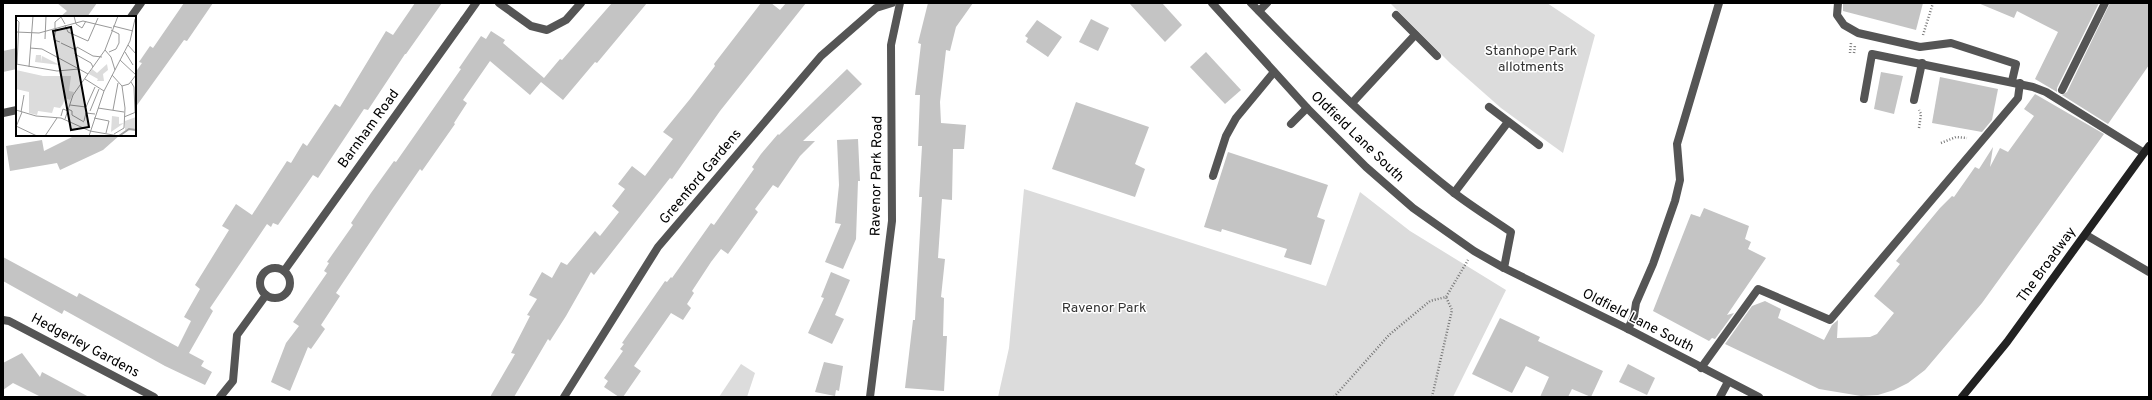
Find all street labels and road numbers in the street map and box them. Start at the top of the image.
street label: Barnham Road [335,86,403,172]
street label: Oldfield Lane South [1307,88,1407,186]
street label: Ravenor Park Road [867,116,887,236]
street label: Greenford Gardens [656,126,746,228]
street label: The Broadway [2014,224,2080,306]
street label: Oldfield Lane South [1579,285,1697,357]
street label: Hedgerley Gardens [28,310,142,382]

